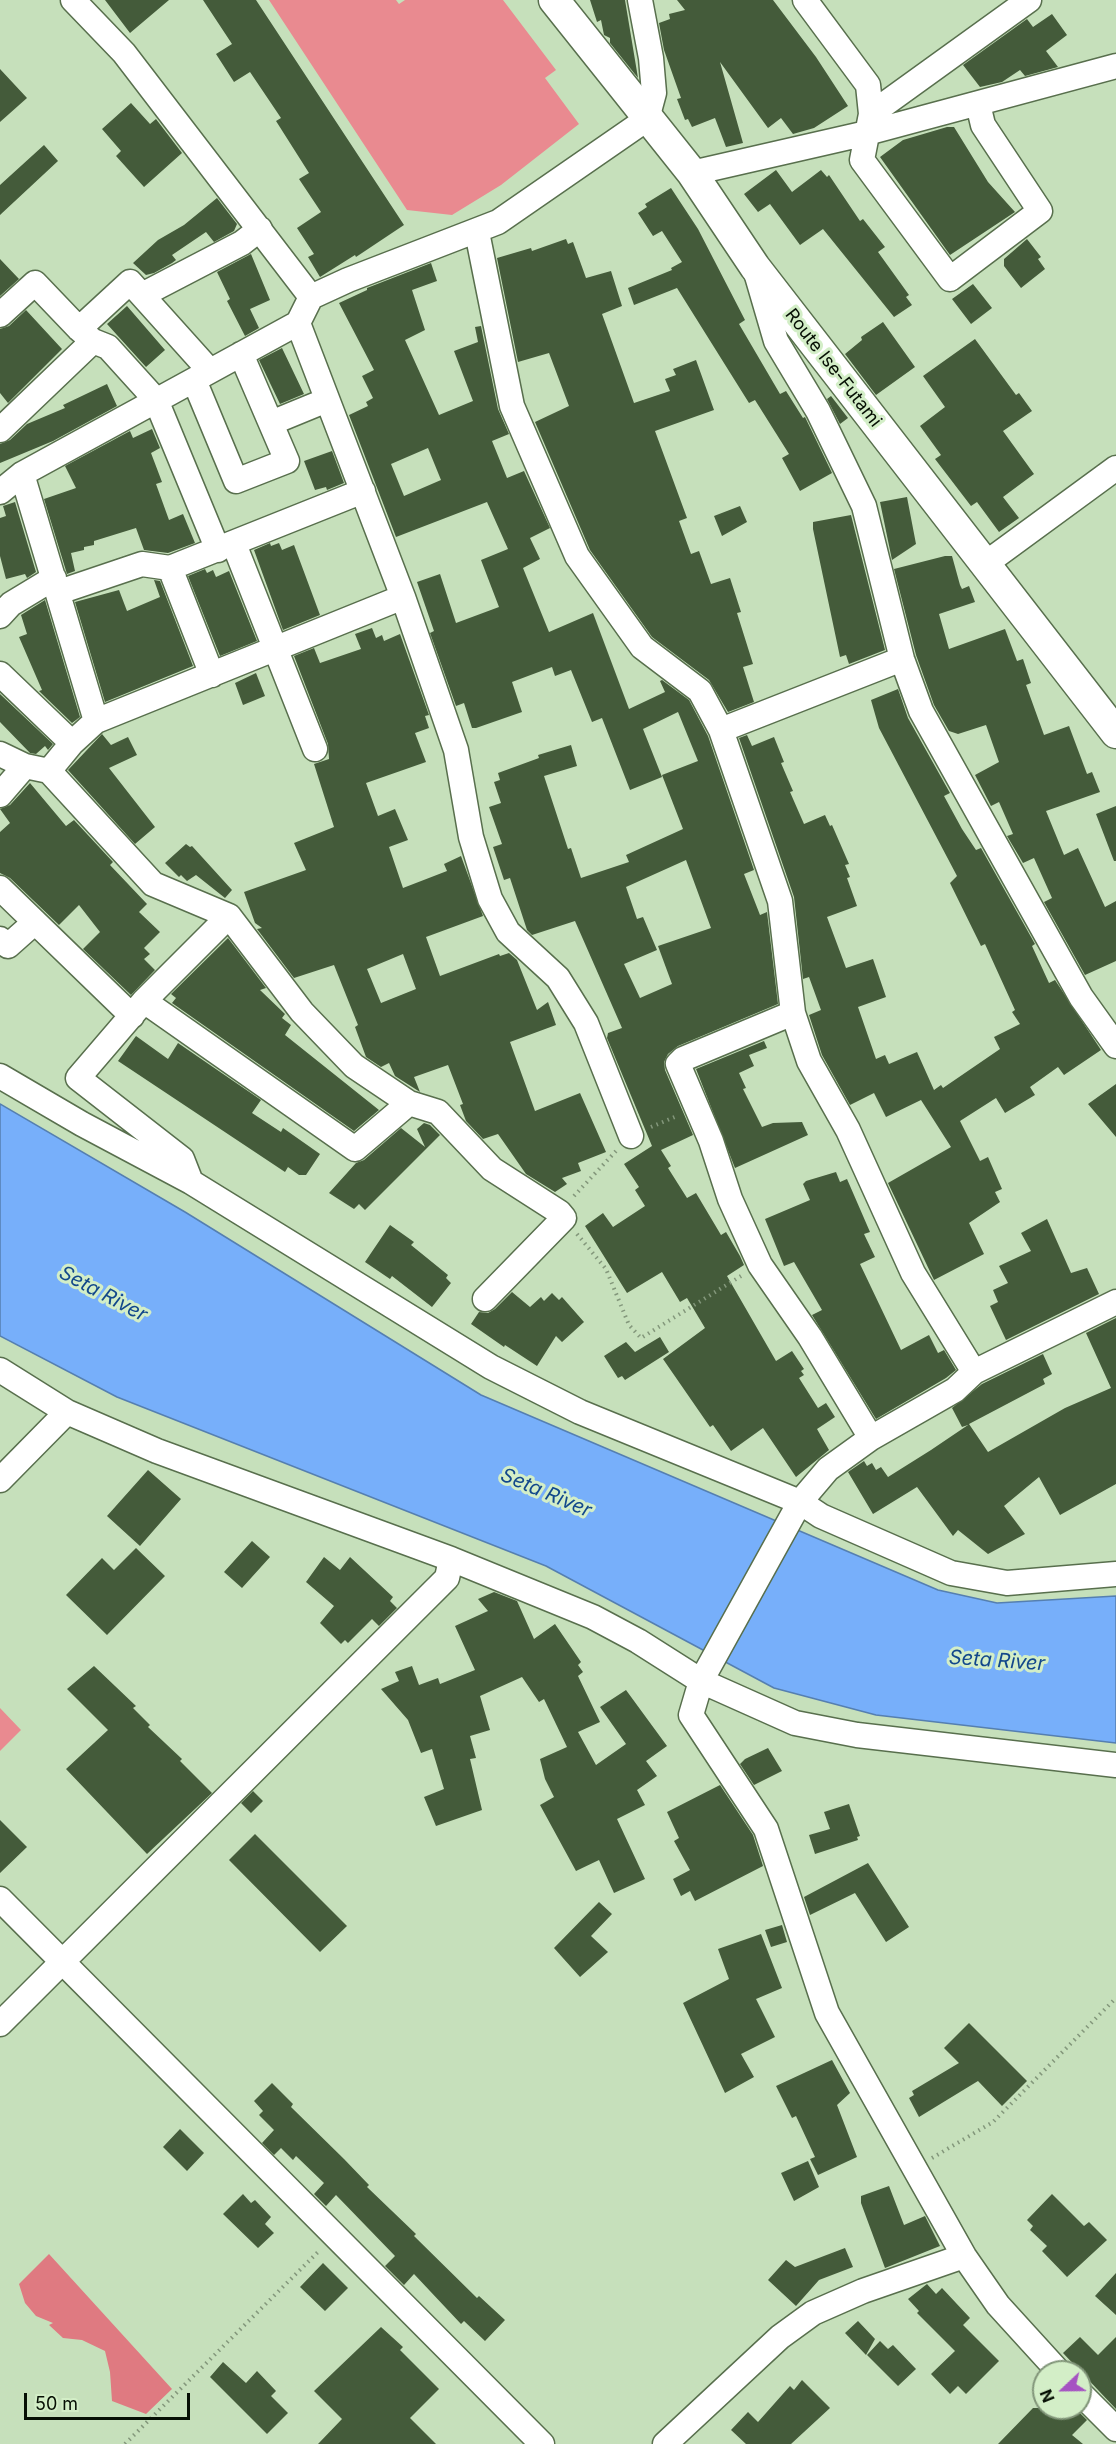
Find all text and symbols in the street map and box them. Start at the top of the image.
street label: Route Ise-Futami [780,305,886,431]
water label: Seta River [55,1261,151,1327]
water label: Seta River [497,1463,595,1523]
water label: Seta River [948,1646,1046,1676]
north arrow [1032,2360,1092,2420]
scale bar [27,2381,194,2419]
text: N [1036,2387,1059,2405]
text: 50 m [35,2393,78,2414]

